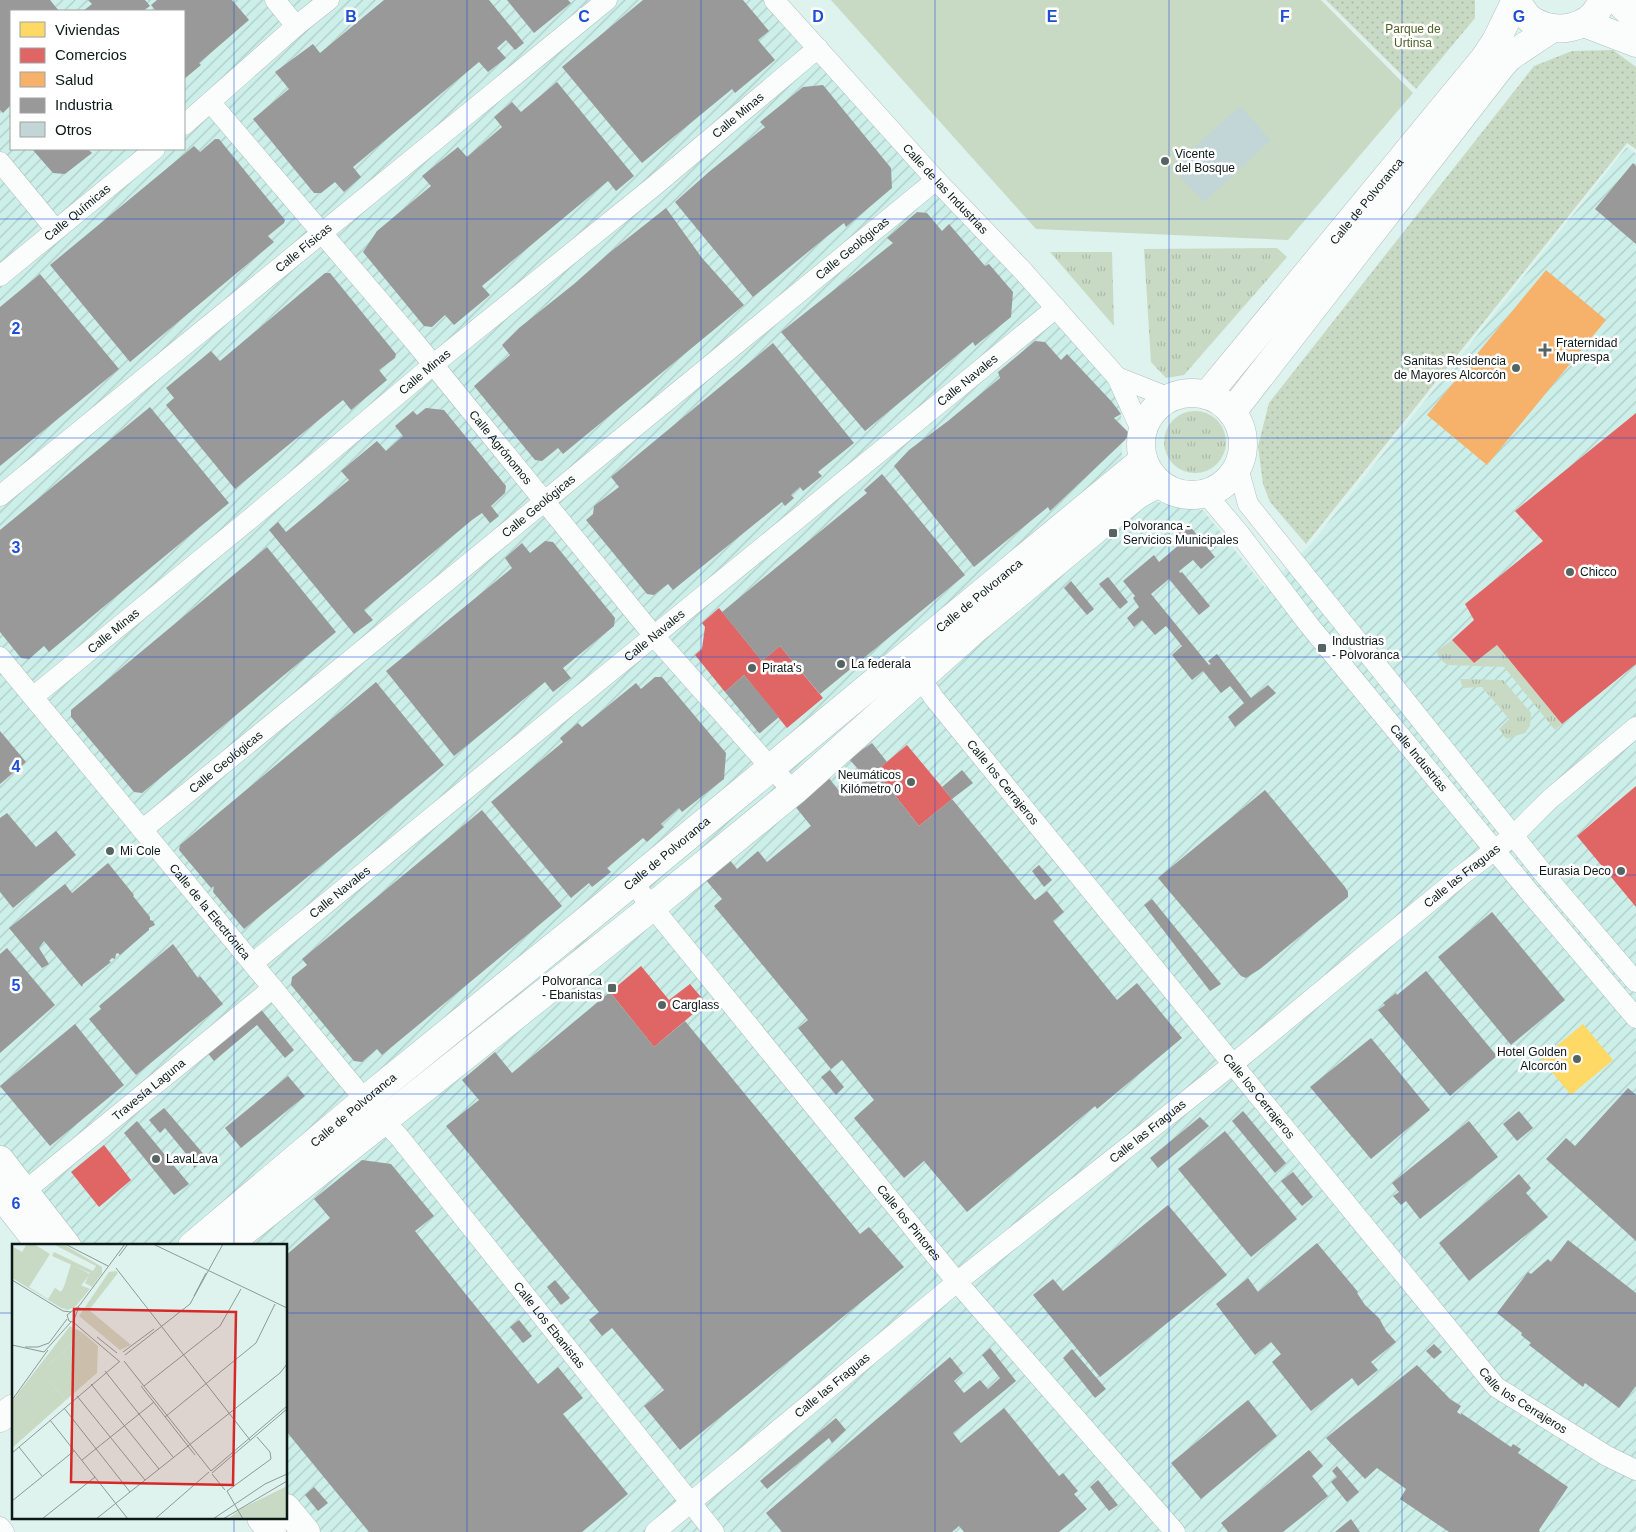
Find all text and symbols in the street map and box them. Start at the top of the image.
text: B [345,8,357,25]
text: C [578,8,590,25]
text: D [812,8,824,25]
text: E [1047,8,1058,25]
text: F [1280,8,1290,25]
text: G [1513,8,1525,25]
legend [10,10,185,150]
text: Viviendas [55,21,120,38]
park label: Parque de Urtinsa [1385,22,1441,50]
text: Comercios [55,46,127,63]
text: Salud [55,71,93,88]
street label: Calle Minas [710,90,767,141]
text: Industria [55,96,113,113]
text: Otros [55,121,92,138]
street label: Calle de las Industrias [900,141,991,237]
place label: Vicente del Bosque [1175,147,1235,175]
marker: Vicente del Bosque [1159,155,1171,167]
street label: Calle de Polvoranca [1327,155,1406,247]
street label: Calle Químicas [41,181,113,244]
street label: Calle Geológicas [813,214,892,283]
street label: Calle Físicas [272,221,335,275]
text: 2 [12,320,21,337]
place label: Fraternidad Muprespa [1556,336,1617,364]
marker: Fraternidad Muprespa [1538,343,1552,357]
street label: Calle Minas [396,347,453,397]
street label: Calle Navales [934,351,1001,409]
place label: Sanitas Residencia de Mayores Alcorcón [1394,354,1506,382]
marker: Sanitas Residencia de Mayores Alcorcón [1510,362,1522,374]
street label: Calle Agrónomos [466,408,535,487]
street label: Calle Geológicas [499,472,578,540]
place label: Polvoranca - Servicios Municipales [1123,519,1238,547]
marker: Polvoranca - Servicios Municipales [1107,527,1119,539]
text: 3 [12,539,21,556]
street label: Calle de Polvoranca [933,556,1025,635]
place label: Chicco [1580,565,1617,579]
marker: Chicco [1564,566,1576,578]
street label: Calle Minas [85,606,142,656]
street label: Calle Navales [621,607,688,664]
place label: Industrias - Polvoranca [1332,634,1400,662]
marker: Industrias - Polvoranca [1316,642,1328,654]
place label: La federala [851,657,911,671]
marker: La federala [835,658,847,670]
place label: Pirata's [762,661,802,675]
marker: Pirata's [746,662,758,674]
street label: Calle Industrias [1387,722,1450,794]
street label: Calle Geológicas [186,728,266,796]
street label: Calle los Cerrajeros [964,737,1042,828]
text: 4 [12,758,21,775]
place label: Neumáticos Kilómetro 0 [838,768,901,796]
marker: Neumáticos Kilómetro 0 [905,776,917,788]
street label: Calle de Polvoranca [621,814,713,893]
street label: Calle las Fraguas [1421,841,1503,911]
place label: Mi Cole [120,844,161,858]
marker: Mi Cole [104,845,116,857]
street label: Calle de la Electrónica [166,861,253,963]
street label: Calle Navales [307,863,373,921]
place label: Eurasia Deco [1539,864,1611,878]
marker: Eurasia Deco [1615,865,1627,877]
place label: Polvoranca - Ebanistas [542,974,602,1002]
text: 5 [12,977,21,994]
marker: Polvoranca - Ebanistas [606,982,618,994]
place label: Carglass [672,998,719,1012]
marker: Carglass [656,999,668,1011]
place label: Hotel Golden Alcorcón [1497,1045,1567,1073]
street label: Calle los Cerrajeros [1220,1051,1298,1141]
marker: Hotel Golden Alcorcón [1571,1053,1583,1065]
street label: Travesía Laguna [110,1056,188,1124]
street label: Calle de Polvoranca [308,1070,399,1150]
street label: Calle las Fraguas [1107,1097,1189,1166]
place label: LavaLava [166,1152,218,1166]
marker: LavaLava [150,1153,162,1165]
street label: Calle los Pintores [874,1182,944,1263]
text: 6 [12,1195,21,1212]
inset map [12,1244,288,1520]
street label: Calle Los Ebanistas [511,1279,588,1371]
street label: Calle las Fraguas [792,1350,873,1421]
street label: Calle los Cerrajeros [1476,1365,1570,1436]

